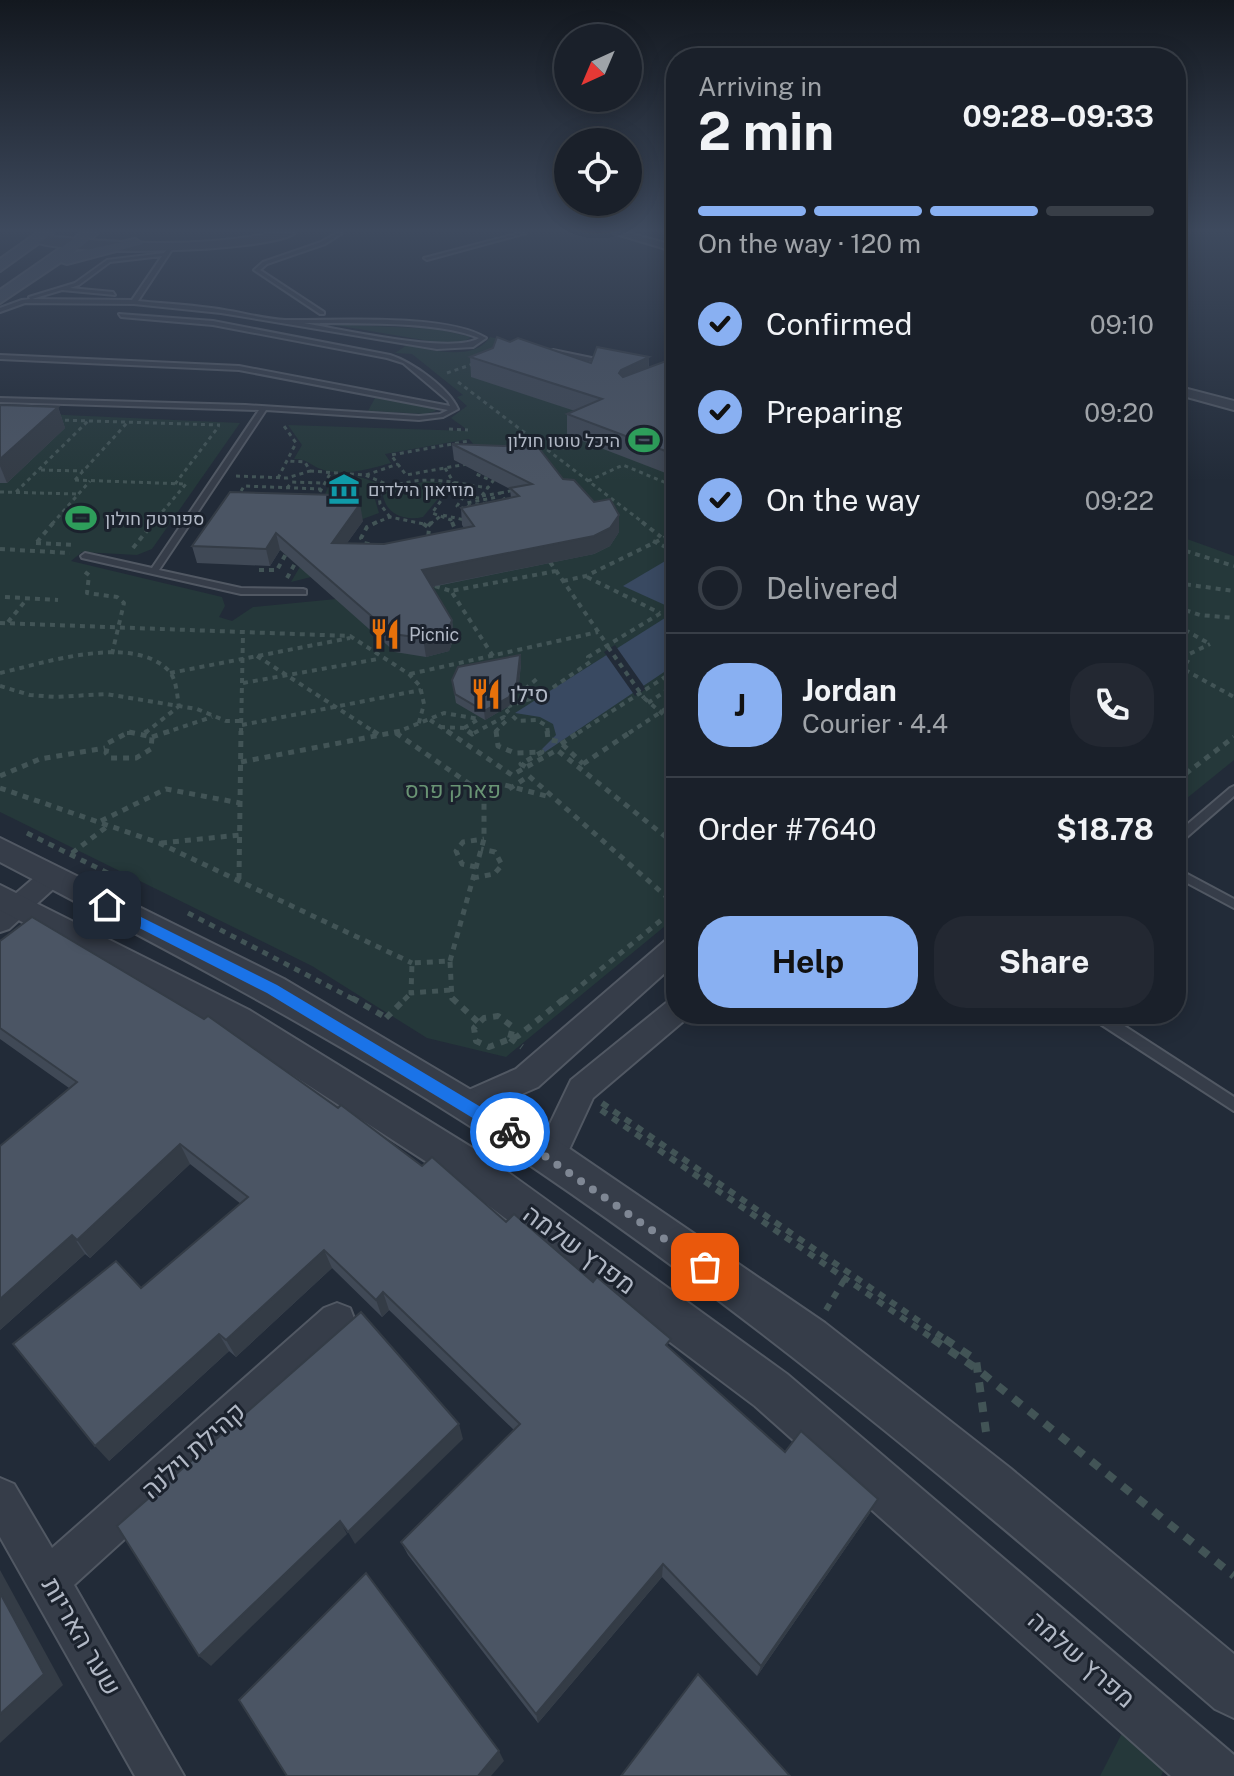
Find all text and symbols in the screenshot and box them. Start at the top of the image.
north arrow [554,24,642,112]
map controls [554,24,642,216]
text: Arriving in [698,71,822,102]
text: 09:28–09:33 [962,98,1154,134]
text: 2 min [698,101,834,162]
button: locate [554,128,642,216]
text: On the way · 120 m [698,228,921,259]
icon: check [698,302,742,346]
text: Confirmed [766,306,912,342]
text: 09:10 [1090,309,1154,340]
icon: check [698,390,742,434]
text: Preparing [766,394,903,430]
text: 09:20 [1084,397,1154,428]
sports icon: היכל טוטו חולון [627,423,661,457]
place label: היכל טוטו חולון [508,430,620,451]
museum icon: מוזיאון הילדים [327,472,361,506]
icon: check [698,478,742,522]
place label: מוזיאון הילדים [368,479,474,500]
text: On the way [766,482,920,518]
text: 09:22 [1085,485,1154,516]
sports icon: ספורטק חולון [64,501,98,535]
place label: ספורטק חולון [105,508,205,529]
text: Delivered [766,570,898,606]
restaurant icon: Picnic [368,617,402,651]
place label: Picnic [409,624,459,645]
button: phone [1070,663,1154,747]
text: Jordan [802,672,897,708]
restaurant icon: סילו [469,677,503,711]
place label: סילו [510,681,548,707]
text: J [734,687,746,723]
text: Courier · 4.4 [802,708,948,739]
park label: פארק פרס [405,777,501,803]
text: Order #7640 [698,811,877,847]
text: $18.78 [1056,811,1154,847]
pin [73,871,141,939]
icon: home [85,883,129,927]
button: Help [698,916,918,1008]
button: Share [934,916,1154,1008]
courier [470,1092,550,1172]
icon: bike [488,1110,532,1154]
street label: מפרץ שלמה [518,1198,642,1300]
pin [671,1233,739,1301]
icon: bag [683,1245,727,1289]
street label: קהילת וילנה [135,1395,251,1505]
street label: שער האריות [36,1571,128,1701]
street label: מפרץ שלמה [1022,1604,1142,1714]

